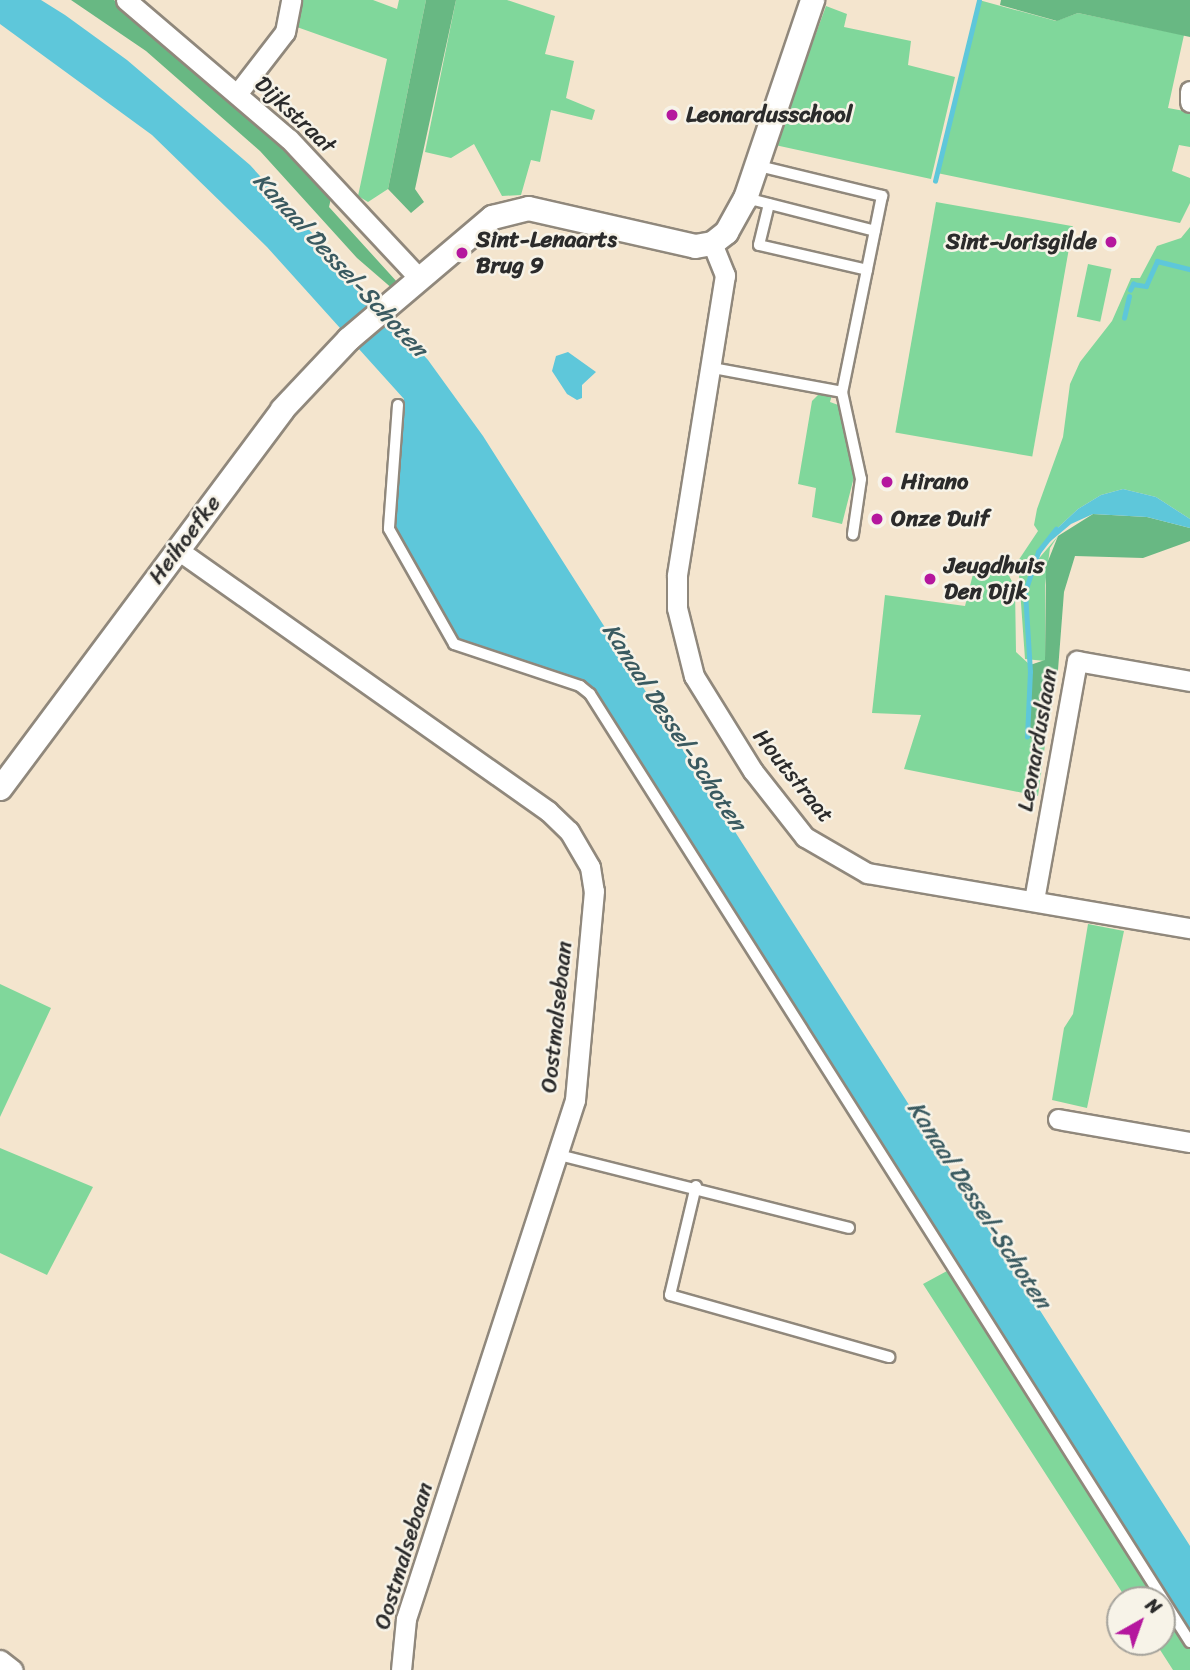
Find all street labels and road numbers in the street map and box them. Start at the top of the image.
street label: Dijkstraat [249,70,341,160]
street label: Heihoefke [143,490,227,590]
street label: Leonarduslaan [1012,666,1064,814]
street label: Houtstraat [747,723,839,829]
street label: Oostmalsebaan [535,940,579,1094]
street label: Oostmalsebaan [369,1479,439,1633]

